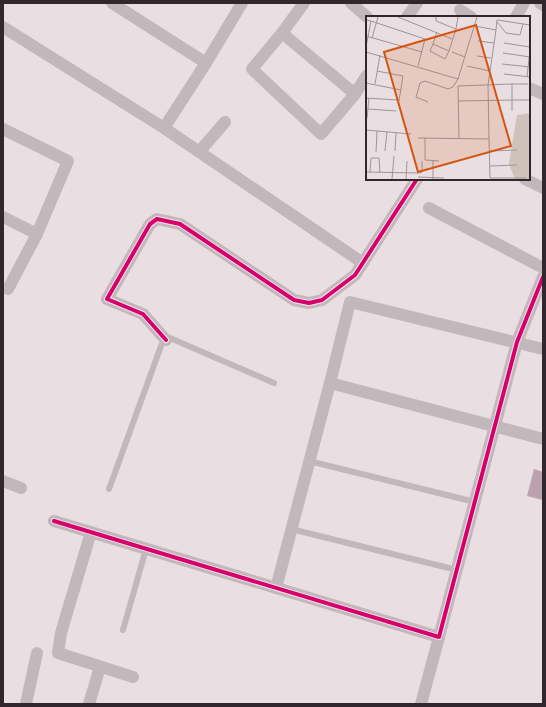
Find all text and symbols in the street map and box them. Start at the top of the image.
inset map [366,16,530,180]

